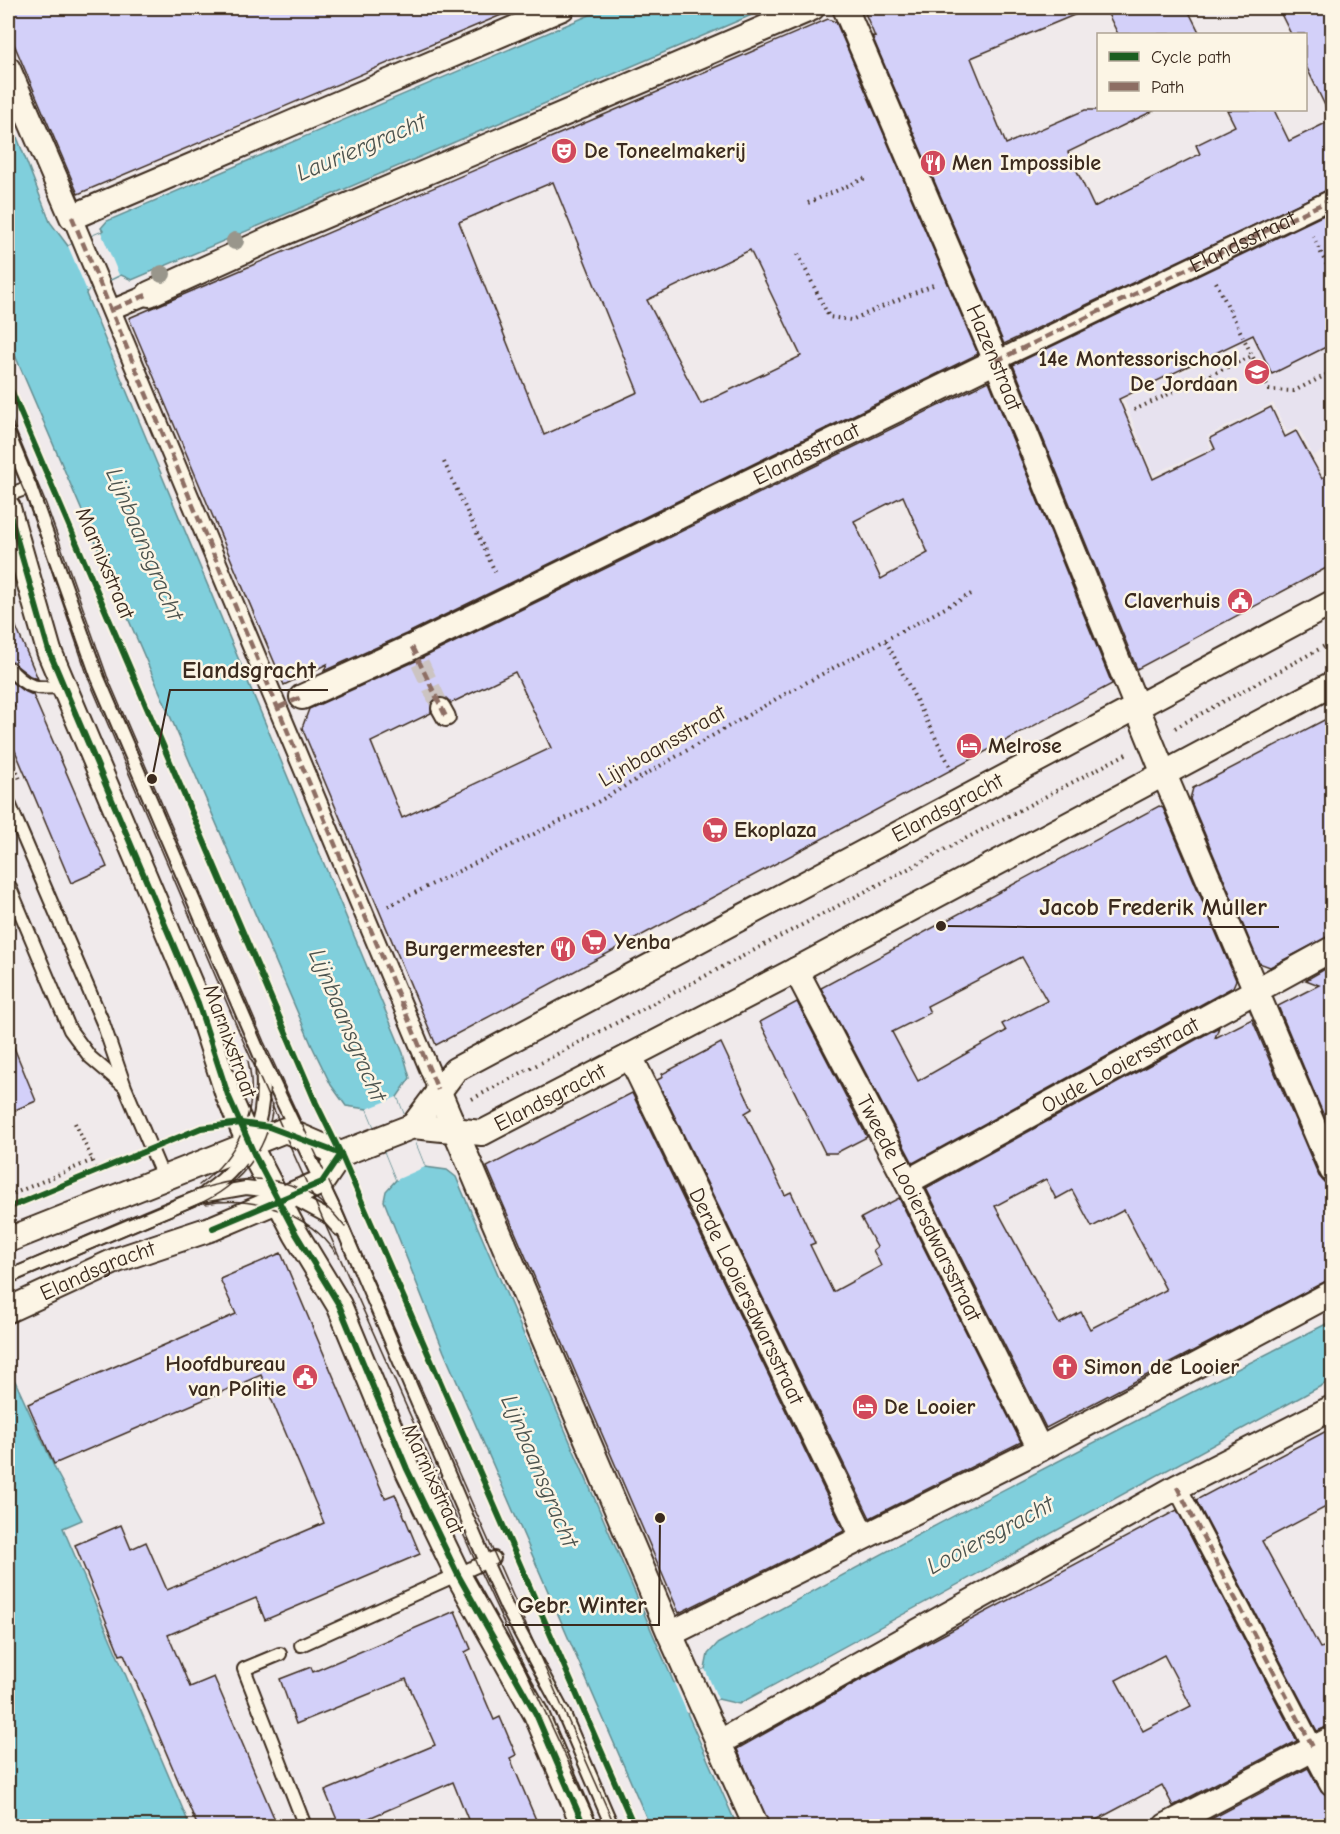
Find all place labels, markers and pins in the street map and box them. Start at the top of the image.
theatre icon: De Toneelmakerij [549,136,579,166]
place label: De Toneelmakerij [584,138,746,164]
restaurant icon: Men Impossible [918,148,948,178]
place label: Men Impossible [952,150,1101,176]
place label: 14e Montessorischool De Jordaan [1039,346,1238,397]
school or university icon: 14e Montessorischool De Jordaan [1242,357,1272,387]
public building icon: Claverhuis [1225,586,1255,616]
place label: Claverhuis [1124,588,1220,614]
callout: Elandsgracht [170,648,328,690]
hotel icon: Melrose [954,731,984,761]
place label: Melrose [988,733,1062,759]
supermarket icon: Ekoplaza [700,815,730,845]
place label: Ekoplaza [734,817,817,843]
callout: Jacob Frederik Muller [1028,885,1279,927]
supermarket icon: Yenba [579,927,609,957]
place label: Yenba [614,929,671,955]
restaurant icon: Burgermeester [548,934,578,964]
place label: Burgermeester [404,936,544,962]
place label: Hoofdbureau van Politie [165,1351,286,1402]
church icon: Simon de Looier [1050,1352,1080,1382]
place label: Simon de Looier [1084,1354,1239,1380]
public building icon: Hoofdbureau van Politie [290,1362,320,1392]
hotel icon: De Looier [850,1392,880,1422]
place label: De Looier [884,1394,976,1420]
callout: Gebr. Winter [505,1583,659,1625]

